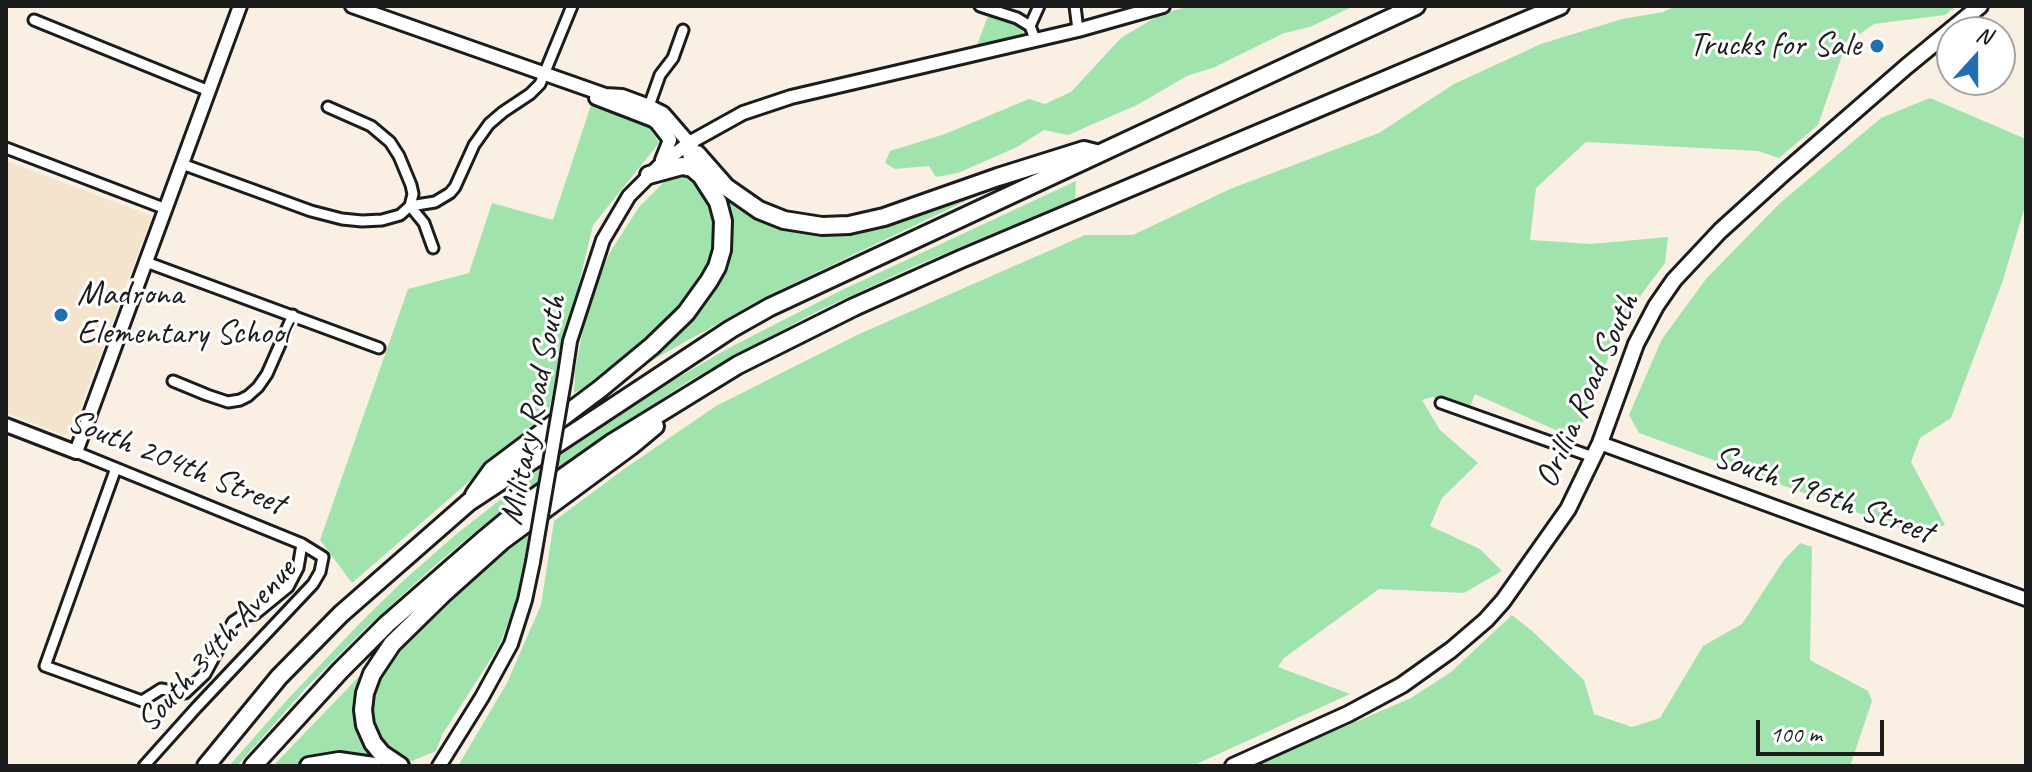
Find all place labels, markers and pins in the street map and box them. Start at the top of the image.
place label: Trucks for Sale [1689,26,1861,66]
marker: Trucks for Sale [1868,37,1886,55]
place label: Madrona Elementary School [77,275,289,354]
marker: Madrona Elementary School [52,306,70,324]

